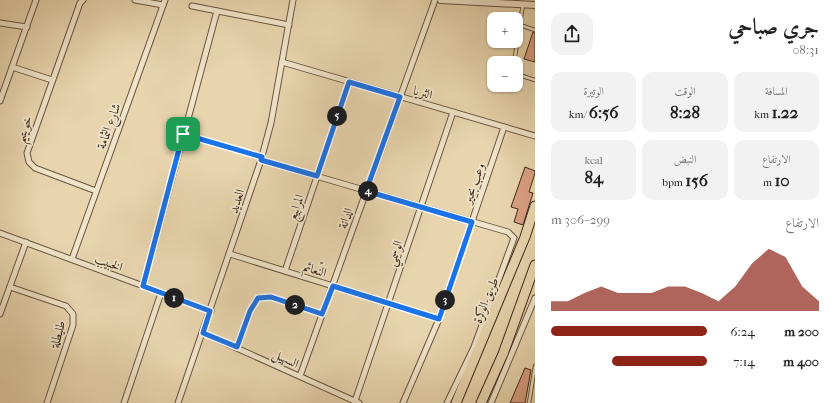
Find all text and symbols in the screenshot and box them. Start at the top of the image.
map controls [487,12,523,92]
button: + [487,12,523,48]
button: share [551,13,593,55]
text: جري صباحي [728,14,819,40]
text: 08:31 [792,42,819,57]
button: − [487,56,523,92]
street label: الثريا [411,83,434,103]
text: الوتيرة [584,85,604,98]
text: الوقت [674,85,696,98]
text: المسافة [765,85,788,98]
street label: شارع الثمامة [93,101,127,153]
text: 6:56 [589,102,619,122]
text: 8:28 [670,102,700,122]
text: 1.22 [772,102,798,122]
pin: 5 [327,106,347,126]
text: /km [569,108,589,121]
text: km [754,108,772,121]
text: 5 [335,109,339,122]
street label: خويتيم [12,114,41,147]
pin [166,117,200,151]
icon: arrive [172,123,194,145]
text: النبض [674,153,696,166]
text: الارتفاع [762,153,791,166]
text: kcal [584,154,603,167]
street label: وعب بحير [459,161,489,208]
text: 84 [584,167,603,187]
text: 156 [685,170,708,190]
text: 10 [774,170,790,190]
text: bpm [662,176,685,189]
text: m [763,176,774,189]
pin: 4 [358,181,378,201]
text: 4 [365,184,371,197]
street label: العديد [226,187,248,215]
street label: المرابيع [284,192,312,224]
street label: الدانة [335,205,356,231]
text: 299–306 m [551,212,610,227]
text: الارتفاع [785,215,819,230]
street label: الوسمي [383,238,411,270]
street label: الخبيب [92,250,125,277]
street label: النًعائم [300,256,329,284]
street label: طريق الوكرة [470,275,502,326]
pin: 1 [164,288,184,308]
pin: 3 [435,290,455,310]
text: 1 [172,291,176,304]
text: 3 [443,293,447,306]
pin: 2 [285,295,305,315]
text: 2 [292,298,298,311]
street label: طليطلة [46,319,68,351]
text: 6:24 [730,324,755,339]
text: 200 m [784,324,819,339]
street label: السهيل [269,346,302,373]
text: 7:14 [733,354,755,369]
text: 400 m [783,354,819,369]

